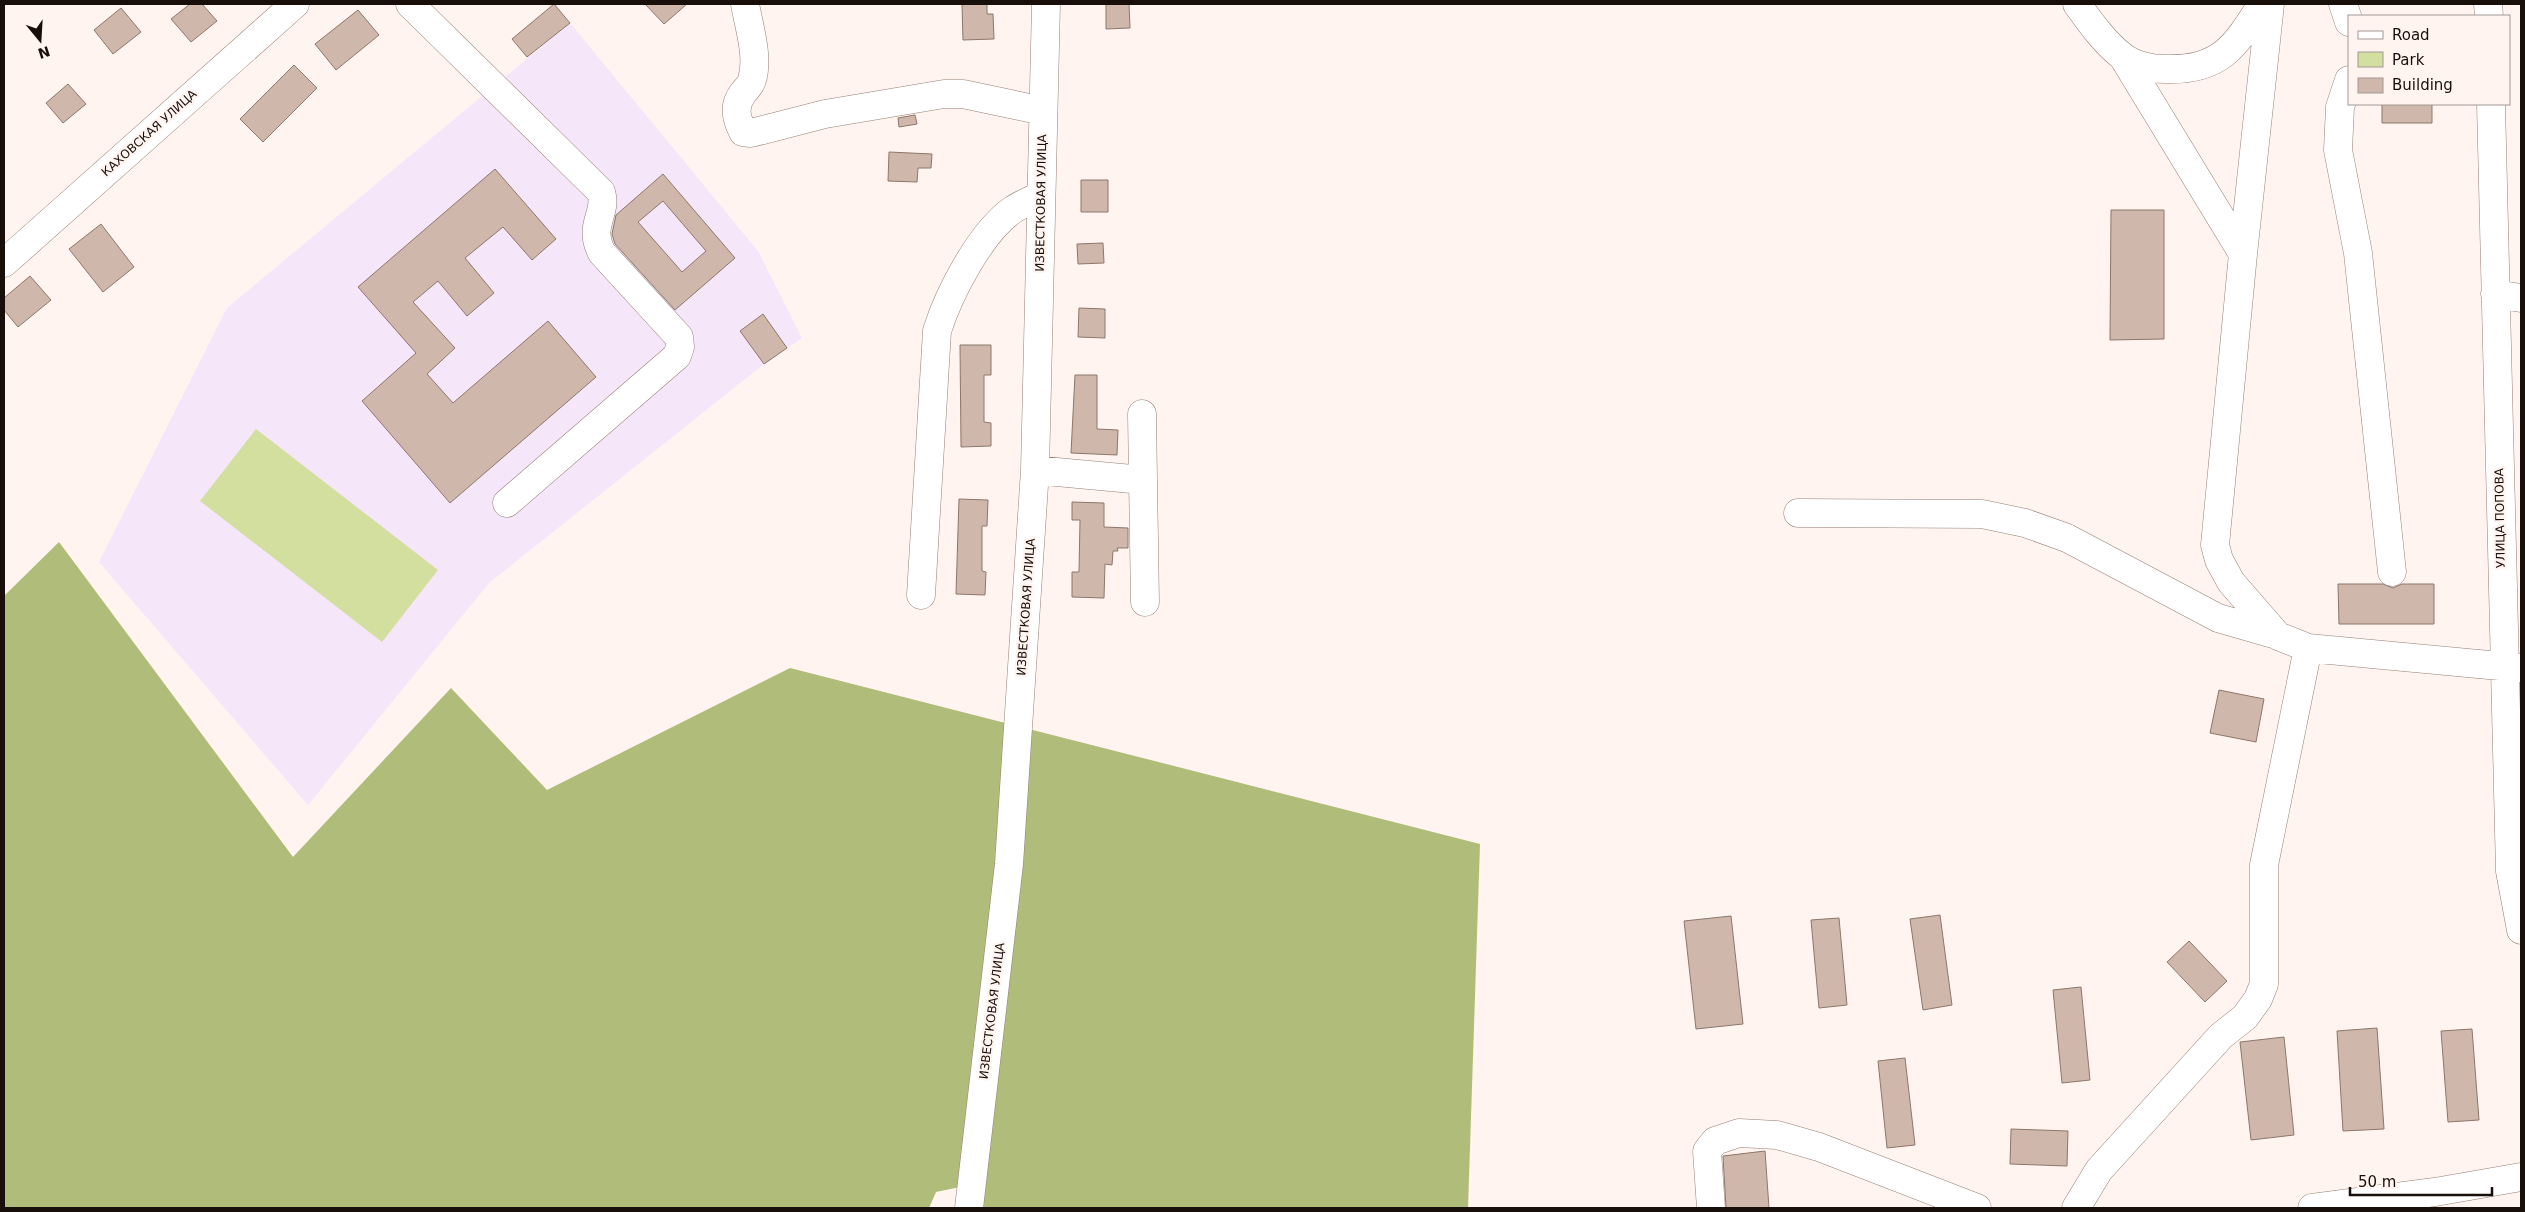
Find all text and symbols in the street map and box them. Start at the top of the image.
north arrow [15,15,65,65]
legend [2348,15,2510,105]
text: Road [2392,26,2430,44]
text: N [36,43,52,62]
text: Park [2392,51,2425,69]
text: Building [2392,76,2453,94]
street label: КАХОВСКАЯ УЛИЦА [99,86,200,179]
street label: ИЗВЕСТКОВАЯ УЛИЦА [1033,133,1049,272]
street label: УЛИЦА ПОПОВА [2492,467,2508,568]
street label: ИЗВЕСТКОВАЯ УЛИЦА [1014,537,1038,676]
street label: ИЗВЕСТКОВАЯ УЛИЦА [977,941,1007,1080]
scale bar [2350,1164,2492,1196]
text: 50 m [2358,1173,2396,1191]

